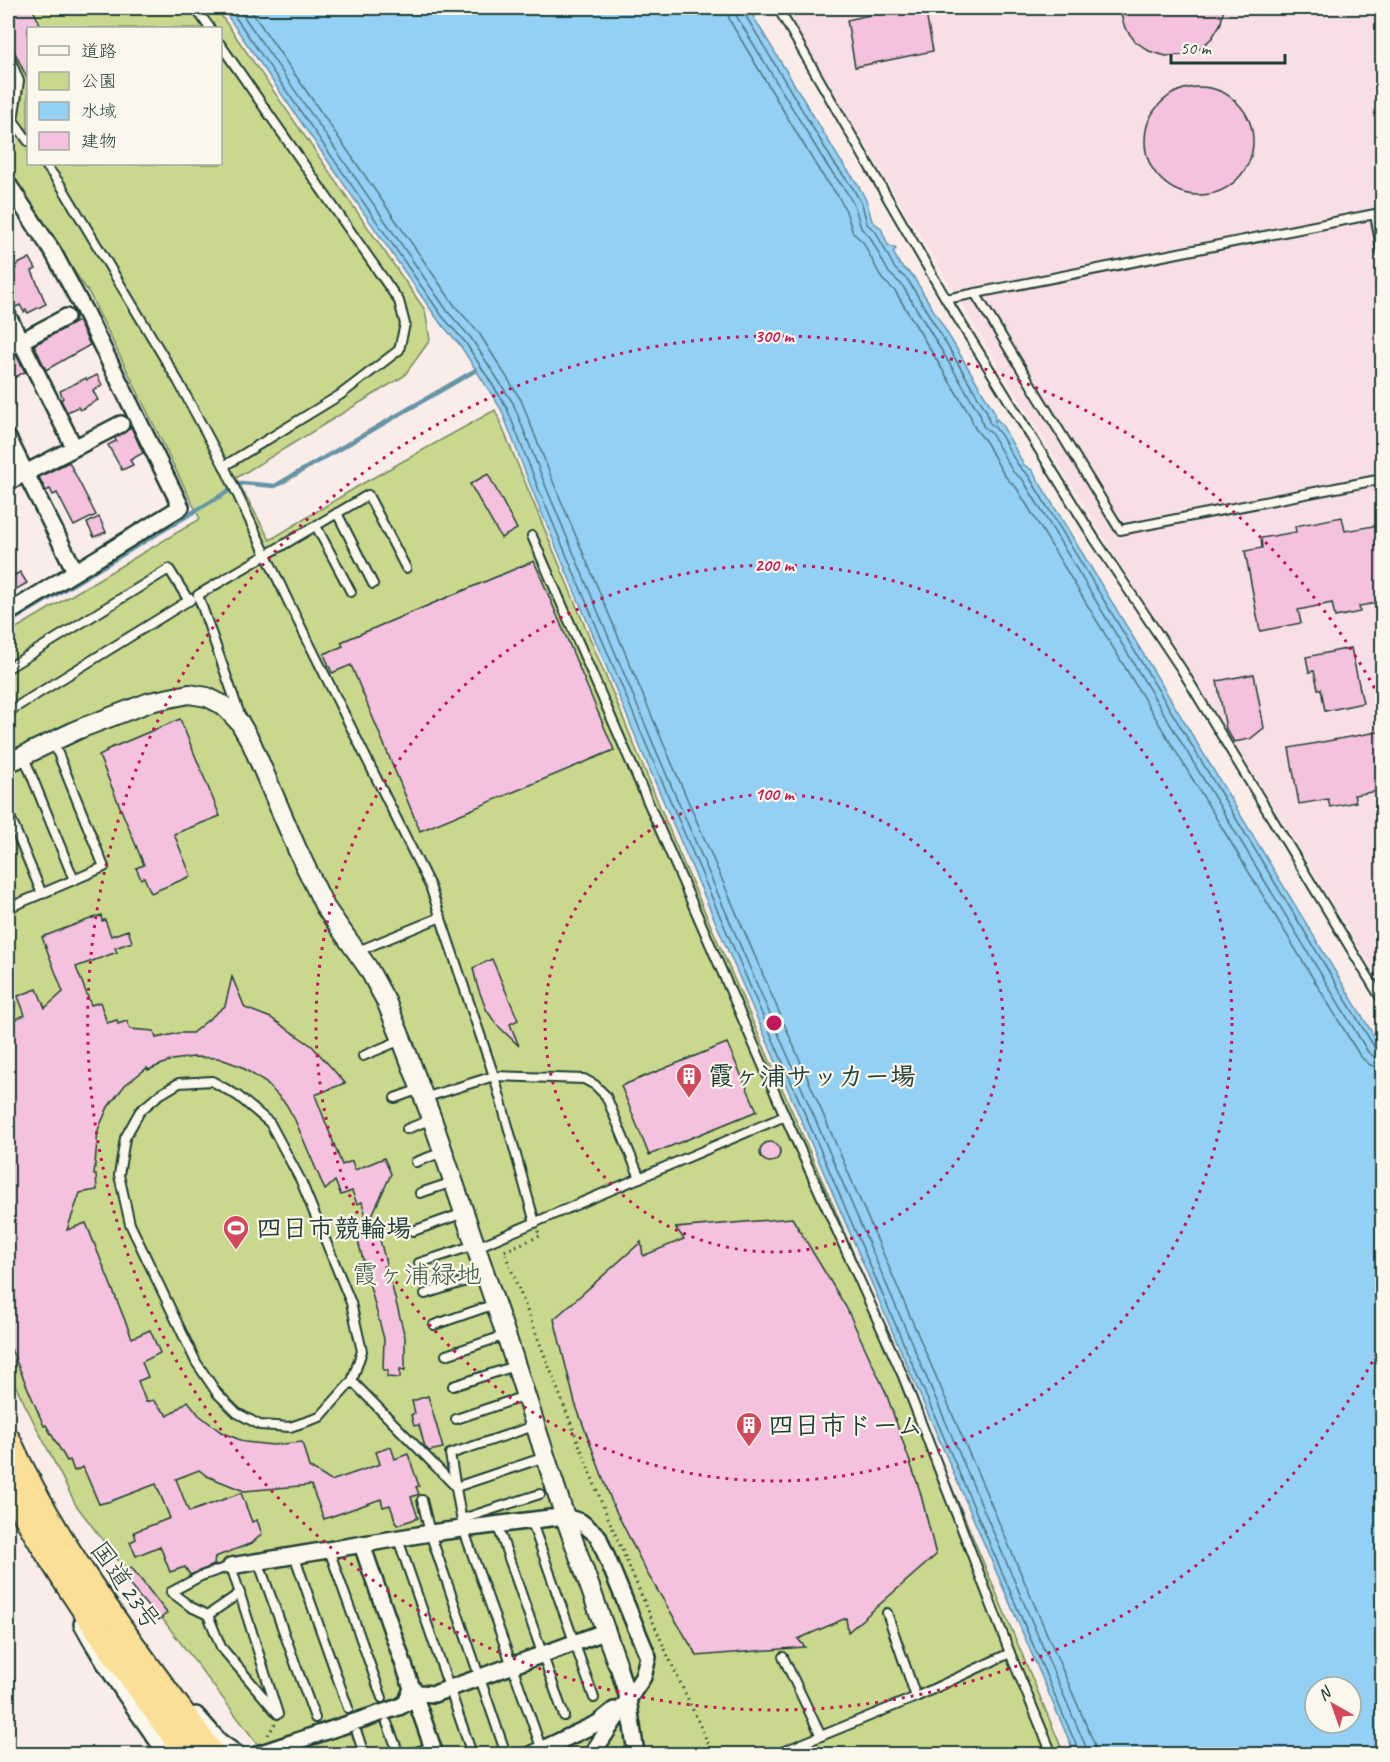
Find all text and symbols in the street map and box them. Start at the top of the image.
legend [27,27,222,165]
scale bar [1171,27,1285,65]
text: 50 m [1180,37,1213,59]
text: 道路 [81,40,117,62]
text: 公園 [81,70,117,92]
text: 水域 [81,100,117,122]
text: 建物 [81,130,117,152]
text: 300 m [755,325,795,347]
text: 200 m [755,554,795,576]
text: 100 m [755,783,795,805]
centre of rings [764,1013,784,1033]
place label: 霞ヶ浦サッカー場 [708,1060,916,1093]
building icon: 霞ヶ浦サッカー場 [674,1061,704,1099]
place label: 四日市競輪場 [256,1212,412,1245]
sports icon: 四日市競輪場 [221,1213,251,1251]
park label: 霞ヶ浦緑地 [352,1258,482,1291]
place label: 四日市ドーム [768,1409,923,1442]
building icon: 四日市ドーム [734,1410,764,1448]
street label: 国道23号 [83,1534,168,1636]
north arrow [1303,1675,1363,1735]
text: N [1314,1681,1337,1705]

